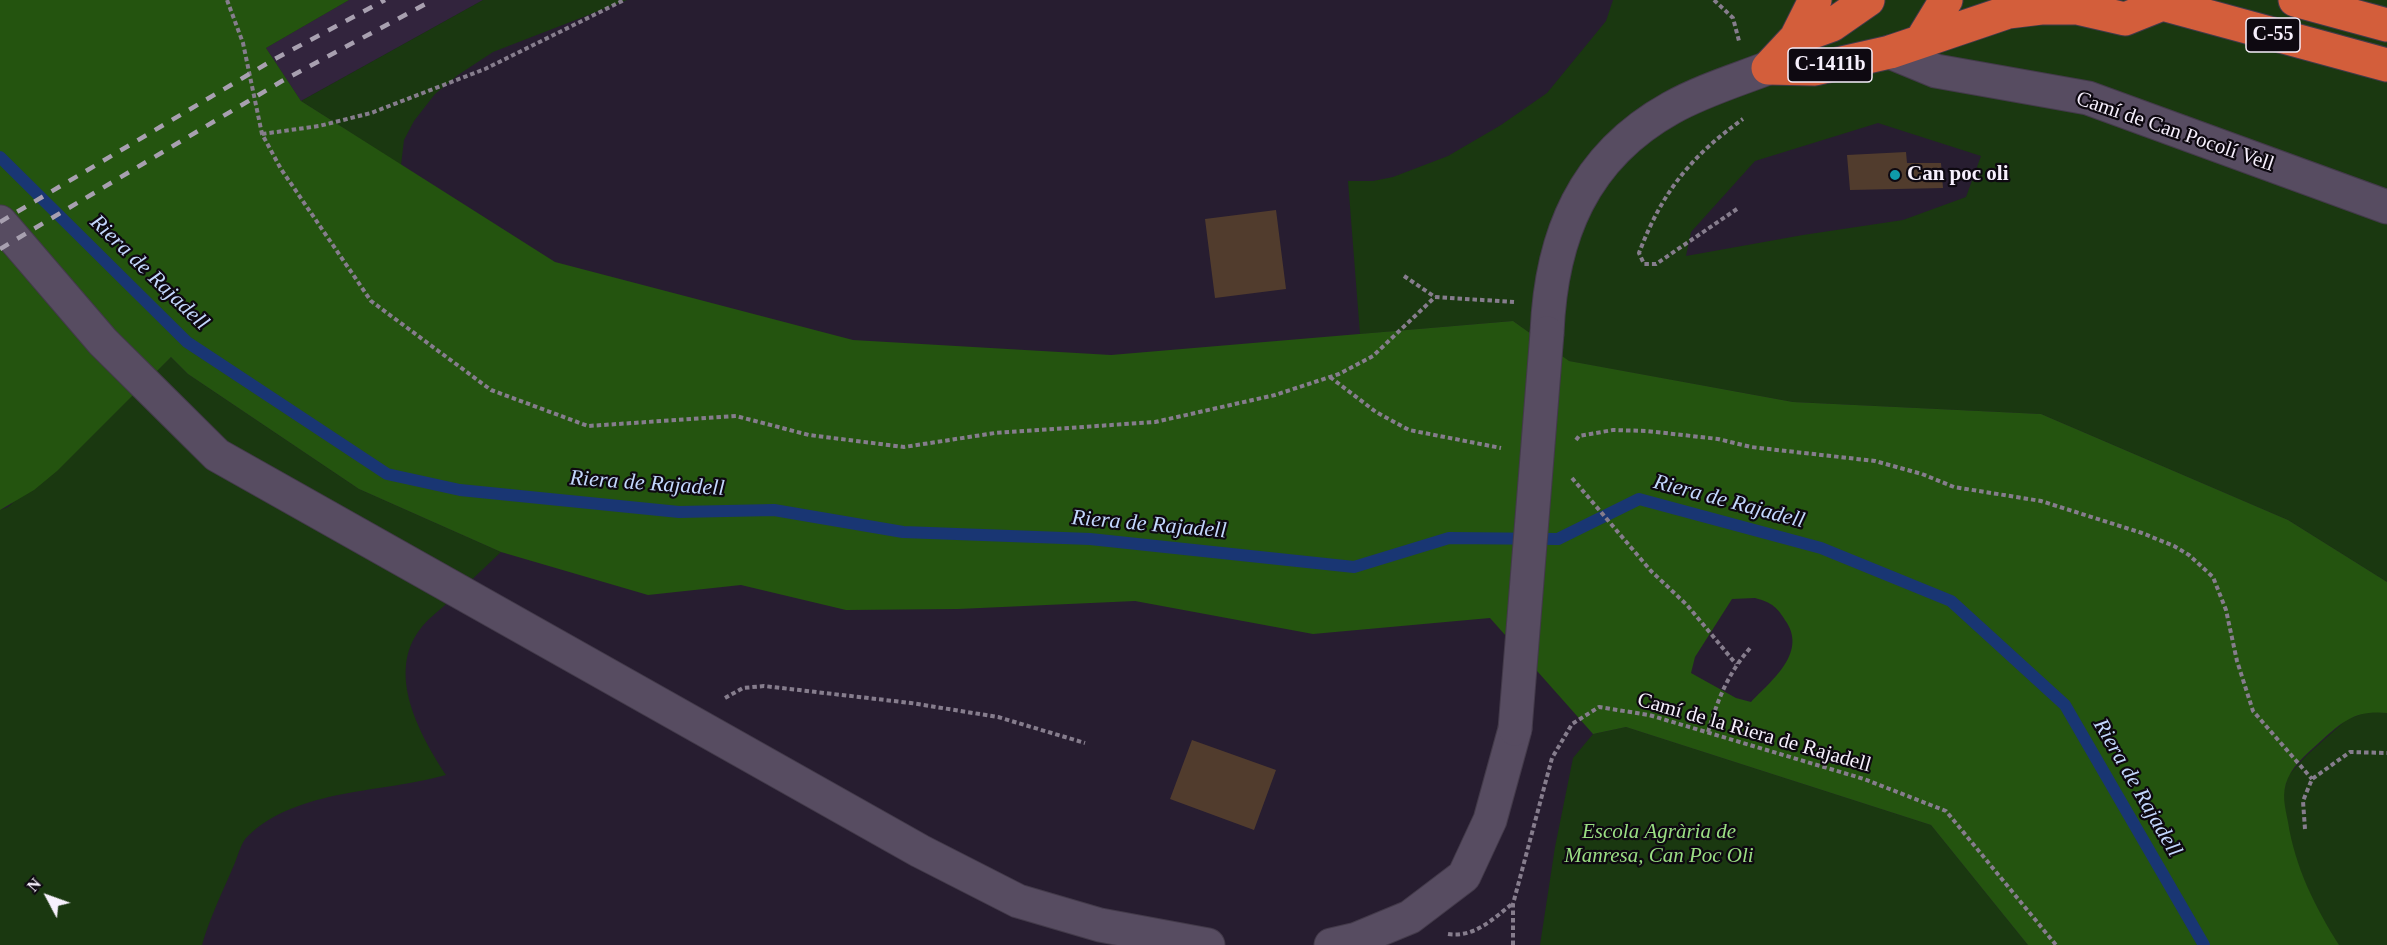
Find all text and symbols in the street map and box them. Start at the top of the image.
road number: C-55 [2246,18,2300,52]
road number: C-1411b [1788,48,1872,82]
street label: Camí de Can Pocolí Vell [2073,86,2277,178]
place label: Can poc oli [1907,162,2009,188]
marker: Can poc oli [1888,168,1902,182]
water label: Riera de Rajadell [84,210,214,336]
water label: Riera de Rajadell [569,465,725,503]
water label: Riera de Rajadell [1651,469,1807,535]
water label: Riera de Rajadell [1071,505,1227,545]
street label: Camí de la Riera de Rajadell [1634,688,1874,778]
water label: Riera de Rajadell [2087,714,2187,862]
park label: Escola Agrària de Manresa, Can Poc Oli [1564,819,1754,869]
north arrow [18,867,78,927]
text: N [24,875,44,895]

